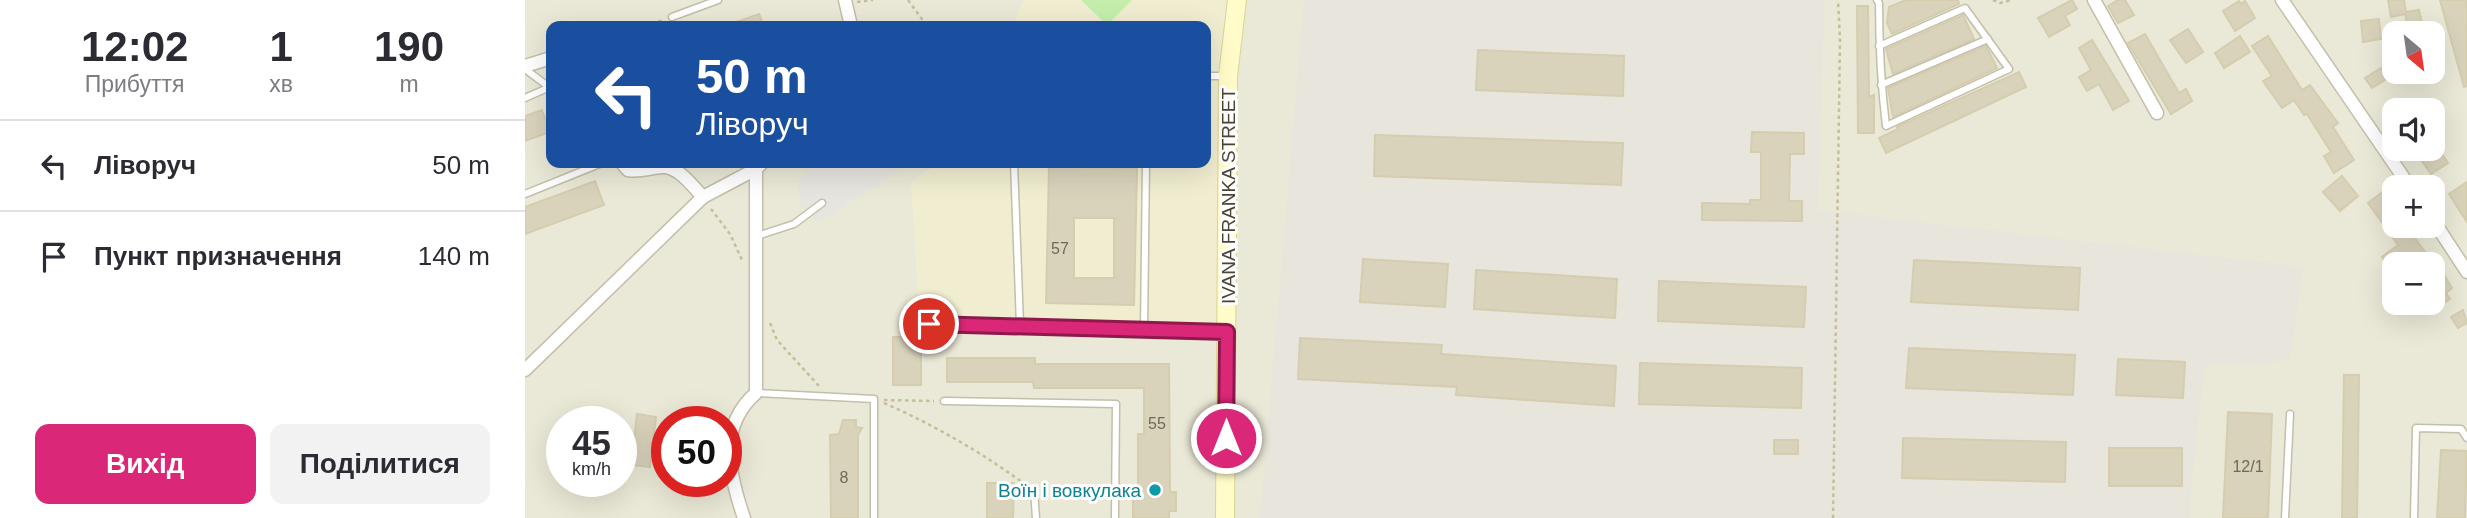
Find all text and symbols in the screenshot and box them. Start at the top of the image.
north arrow [2382,21,2445,84]
map controls [2382,21,2445,315]
text: 12:02 [81,23,188,70]
text: 1 [269,23,293,70]
text: 190 [374,23,444,70]
icon: left [581,49,672,140]
text: 50 m [696,49,808,103]
text: Прибуття [85,71,185,97]
text: хв [269,71,293,97]
text: m [399,71,419,97]
street label: IVANA FRANKA STREET [1218,88,1239,304]
button: sound [2382,98,2445,161]
text: Ліворуч [696,106,809,142]
icon: left [35,147,73,185]
text: Ліворуч [94,150,196,180]
text: 50 m [432,150,490,180]
button: + [2382,175,2445,238]
icon: arrive [35,238,73,276]
house number: 57 [1051,240,1069,257]
text: Пункт призначення [94,241,342,271]
text: 140 m [418,241,490,271]
button: − [2382,252,2445,315]
pin [899,294,959,354]
icon: arrive [910,305,948,343]
position arrow [1189,401,1263,475]
speed limit sign: 50 [651,406,742,497]
house number: 55 [1148,415,1166,432]
text: 45 [572,423,611,462]
button: Вихід [35,424,256,504]
button: Поділитися [270,424,490,504]
house number: 12/1 [2232,458,2264,475]
text: km/h [572,459,611,479]
house number: 8 [840,469,849,486]
place label: Воїн і вовкулака [998,480,1141,501]
marker: Воїн і вовкулака [1147,482,1163,498]

